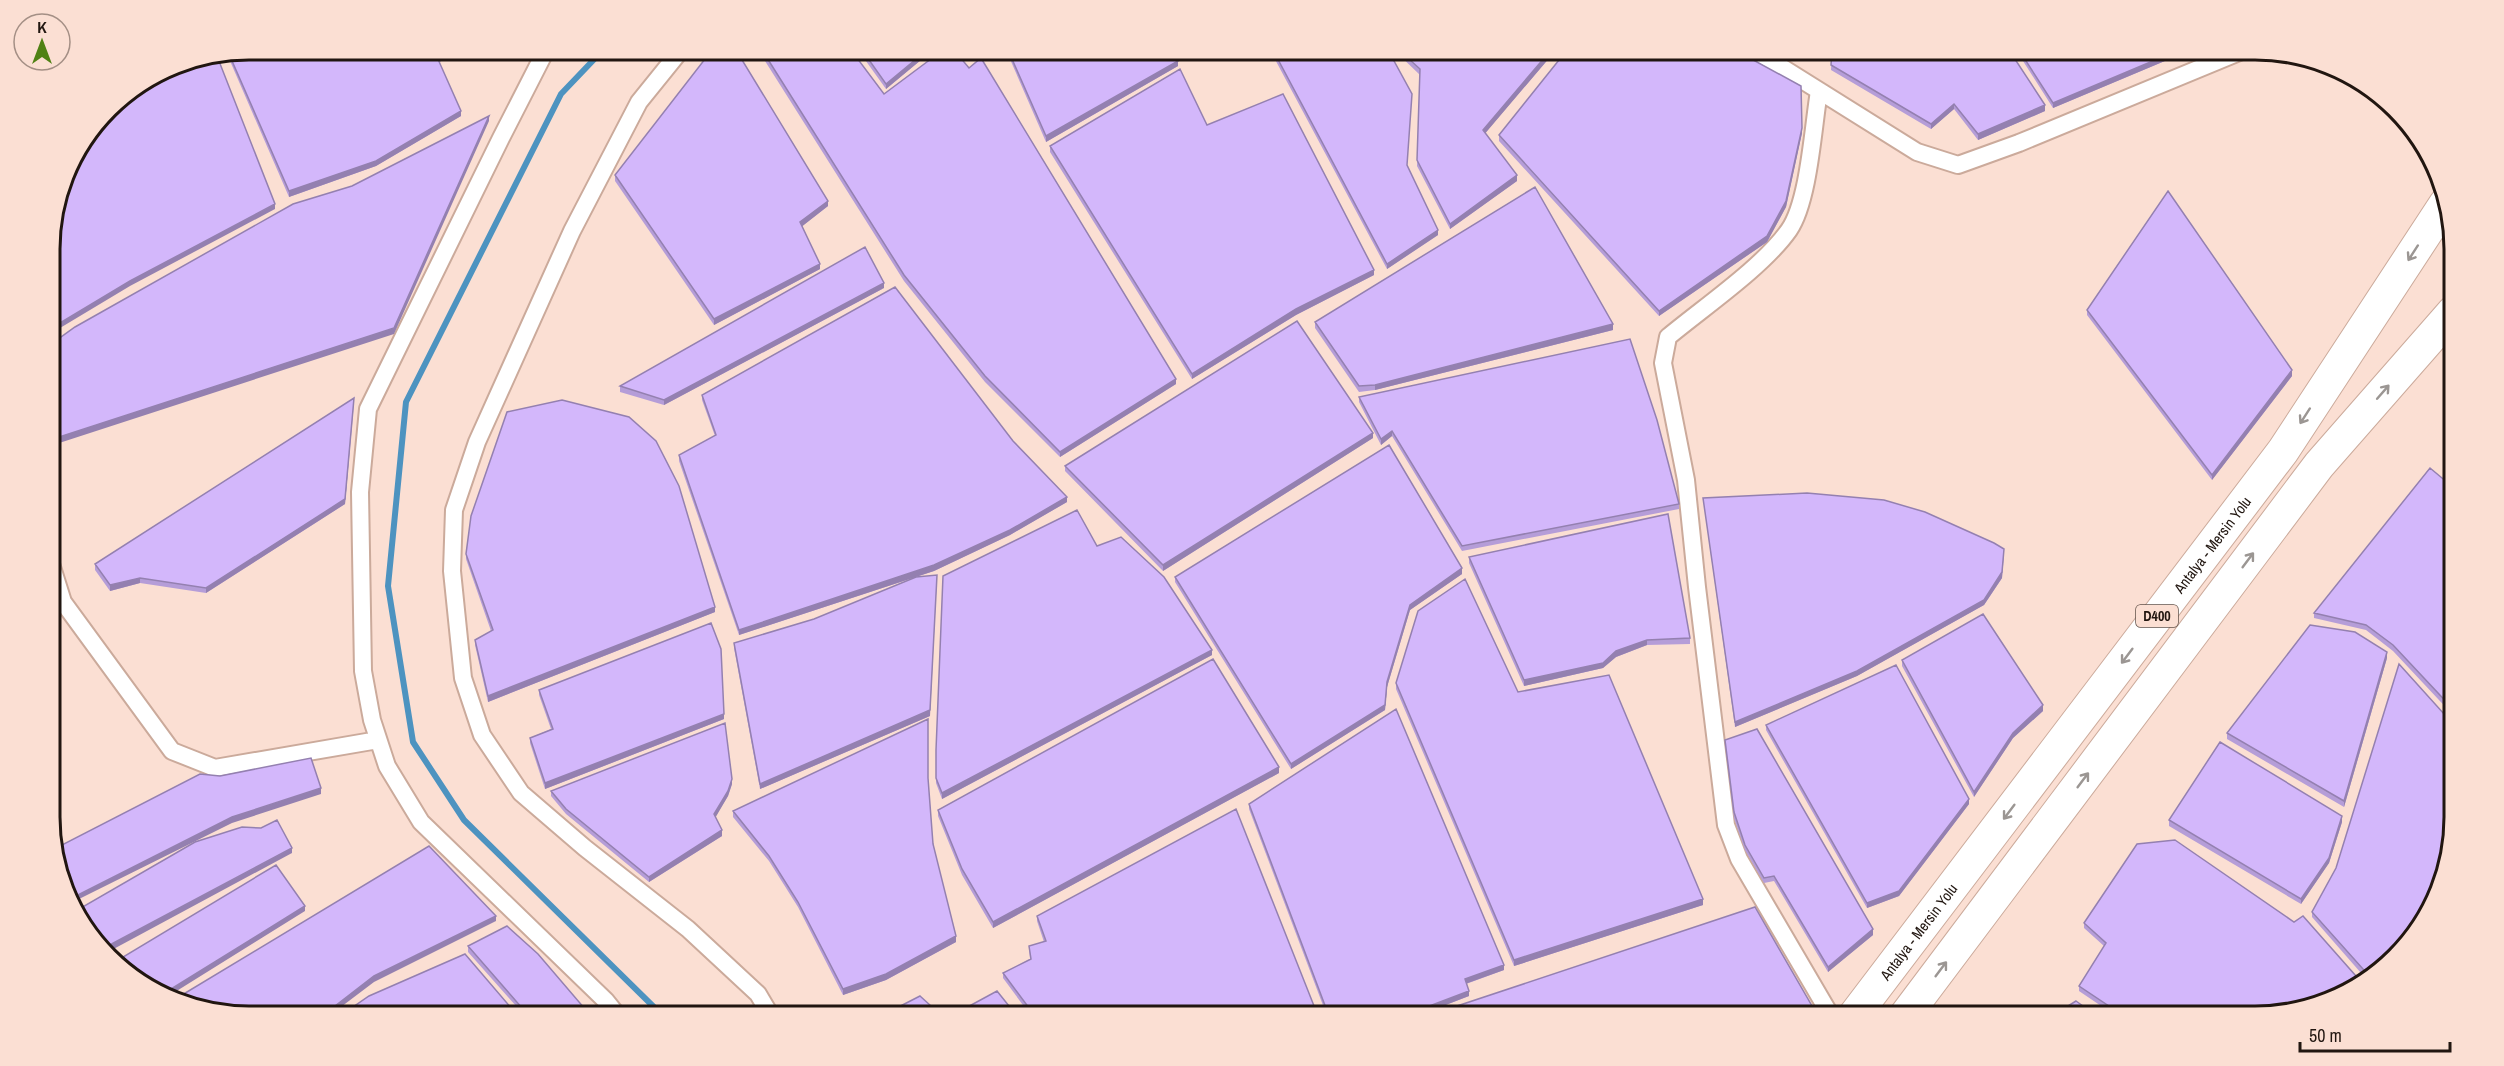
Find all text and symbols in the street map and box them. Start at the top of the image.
north arrow [12,12,72,72]
text: K [37,16,47,38]
one-way arrow [2406,244,2418,261]
one-way arrow [2376,385,2390,400]
one-way arrow [2299,407,2311,424]
street label: Antalya - Mersin Yolu [2168,492,2256,598]
one-way arrow [2241,552,2254,568]
road number: D400 [2136,605,2178,627]
one-way arrow [2120,648,2133,664]
one-way arrow [2076,772,2089,788]
one-way arrow [2002,804,2015,820]
street label: Antalya - Mersin Yolu [1874,879,1962,985]
one-way arrow [1934,962,1947,978]
scale bar [2300,1015,2450,1053]
text: 50 m [2309,1023,2342,1048]

